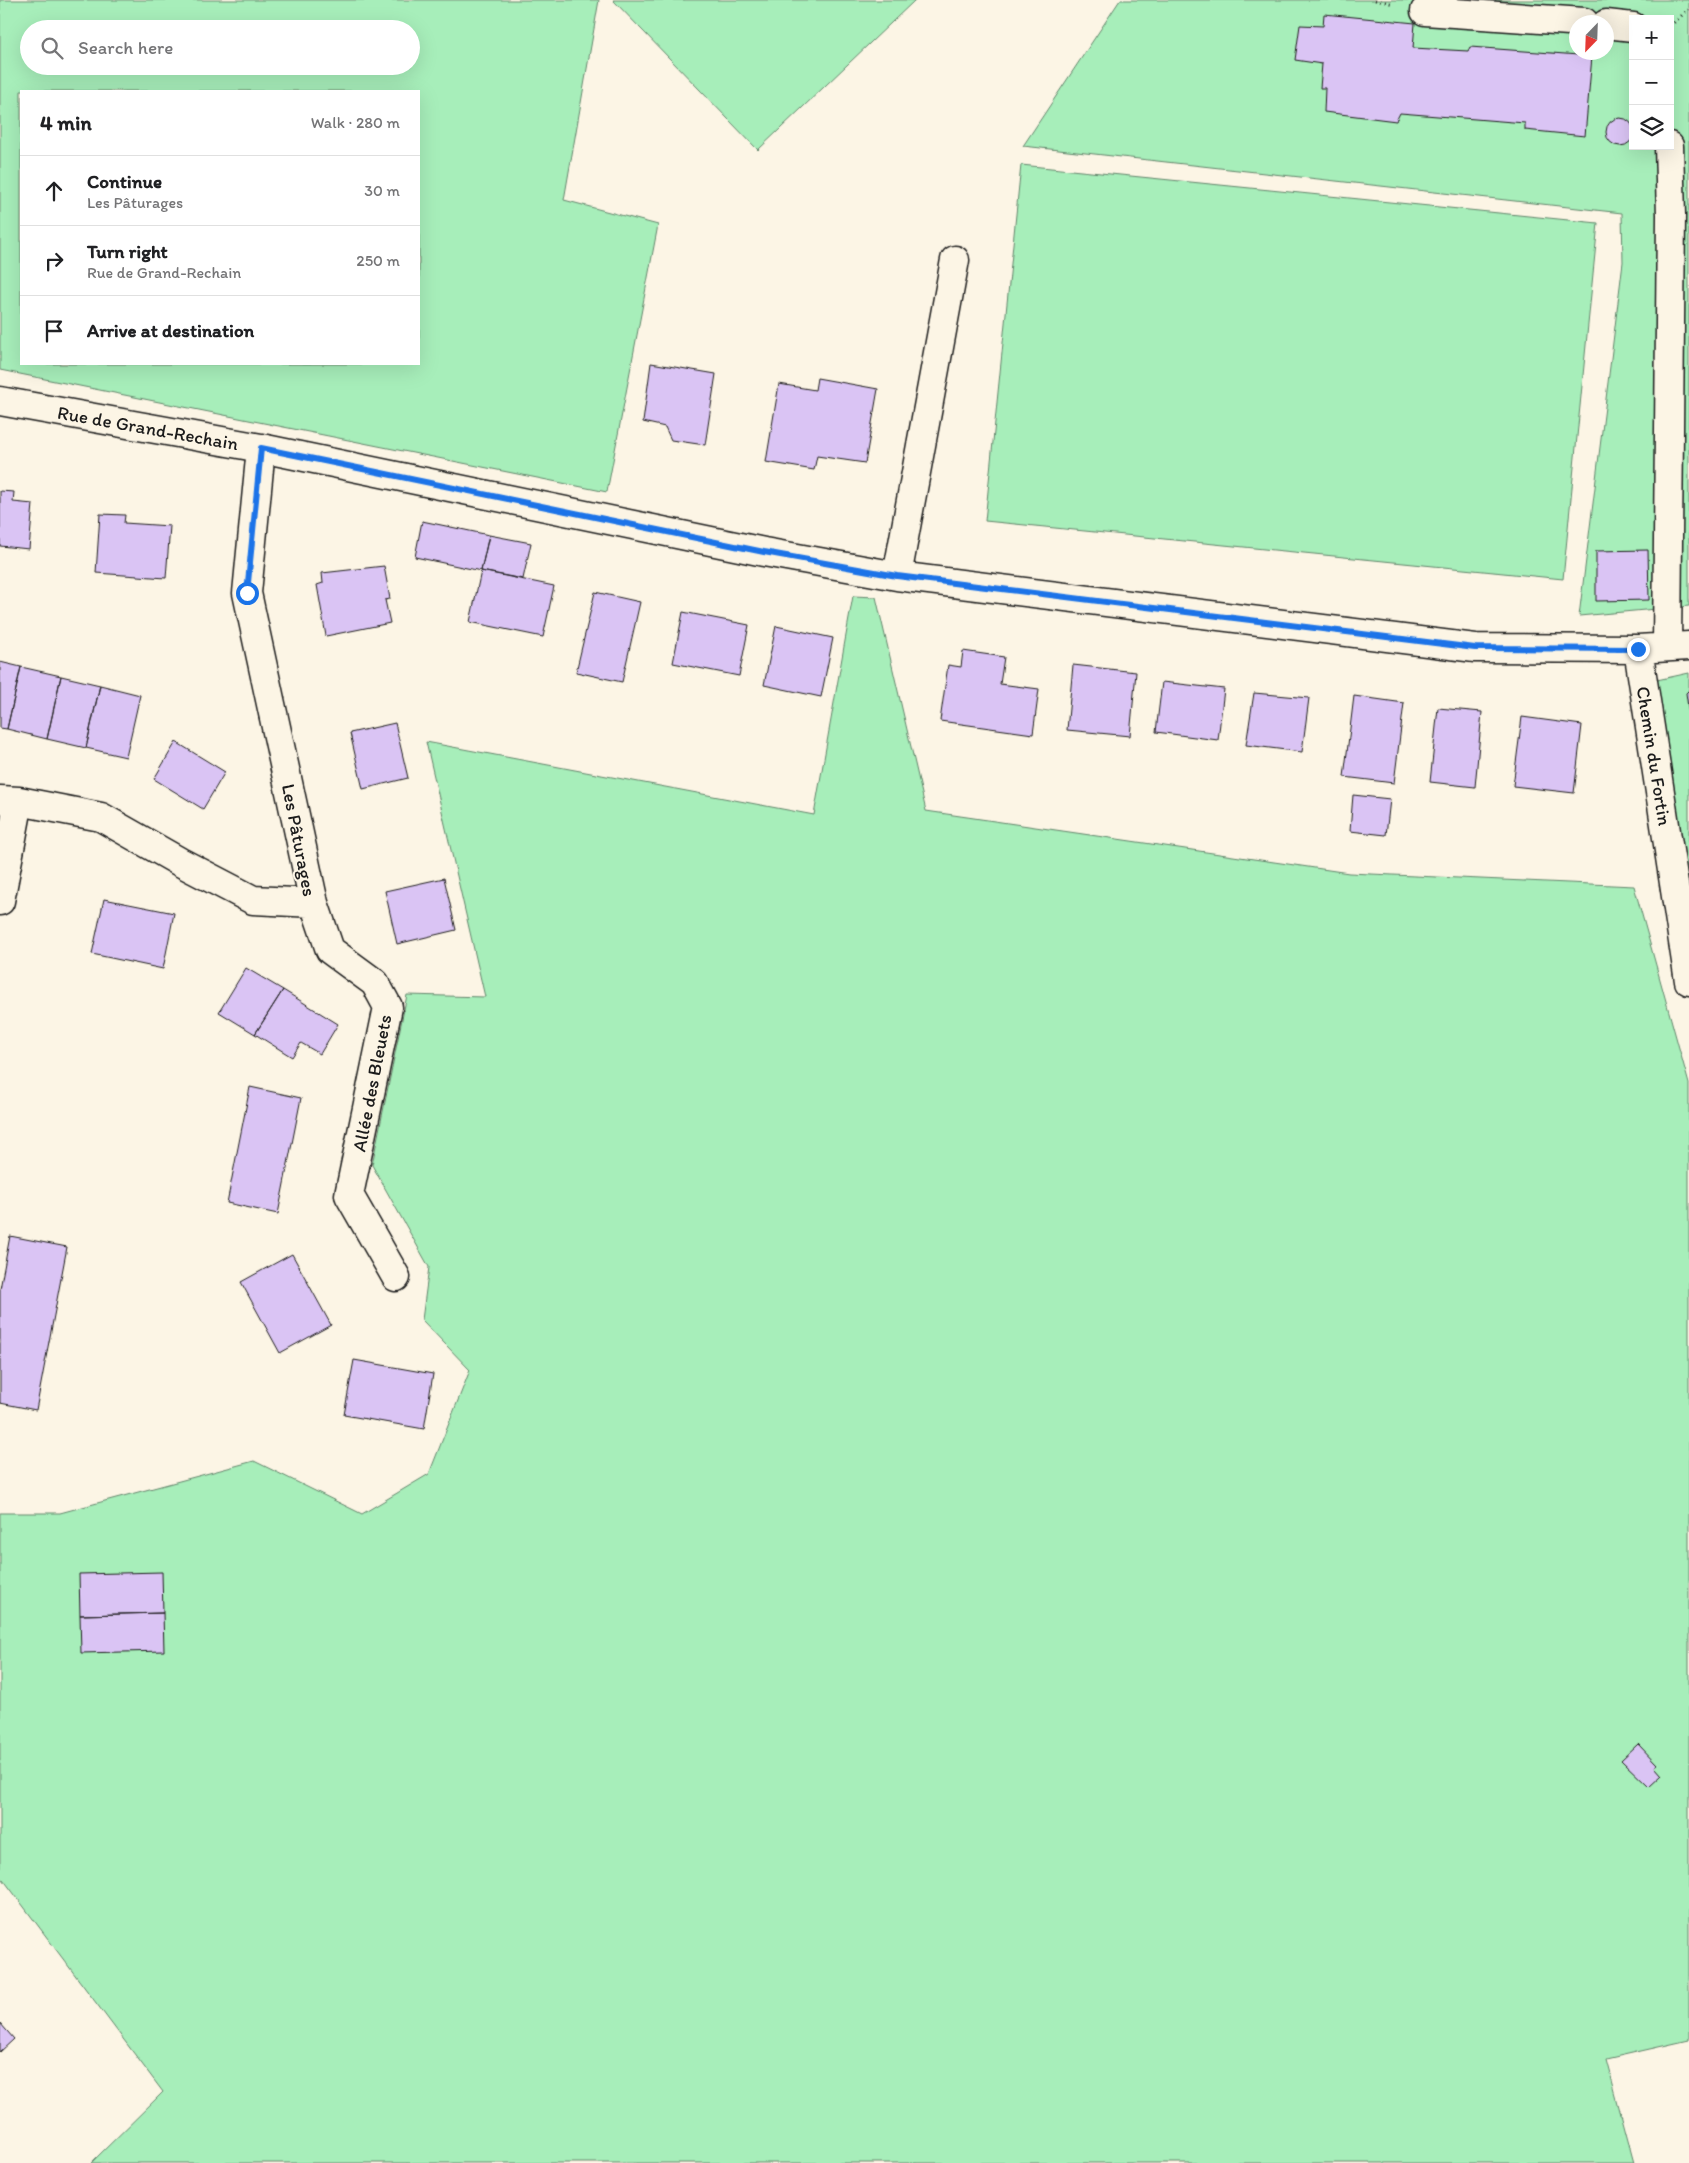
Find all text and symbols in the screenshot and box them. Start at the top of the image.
north arrow [1569,15,1614,60]
map controls [1629,15,1674,150]
button: + [1629,15,1674,60]
search box [20,20,420,75]
icon: search [38,34,66,62]
text: Search here [78,36,173,59]
button: − [1629,60,1674,105]
button: layers [1629,105,1674,150]
text: 4 min [40,110,92,135]
text: Walk · 280 m [311,113,400,132]
text: Continue [87,170,162,193]
icon: ahead [40,177,68,205]
text: 30 m [364,181,400,200]
text: Les Pâturages [87,193,183,212]
text: Turn right [87,240,168,263]
icon: right [40,247,68,275]
text: 250 m [356,251,400,270]
text: Rue de Grand-Rechain [87,263,241,282]
icon: arrive [40,317,68,345]
text: Arrive at destination [87,319,254,342]
street label: Rue de Grand-Rechain [56,401,240,455]
route start [236,582,259,605]
route end [1627,638,1650,661]
street label: Chemin du Fortin [1632,685,1676,828]
street label: Les Pâturages [277,782,321,898]
street label: Allée des Bleuets [347,1012,397,1154]

